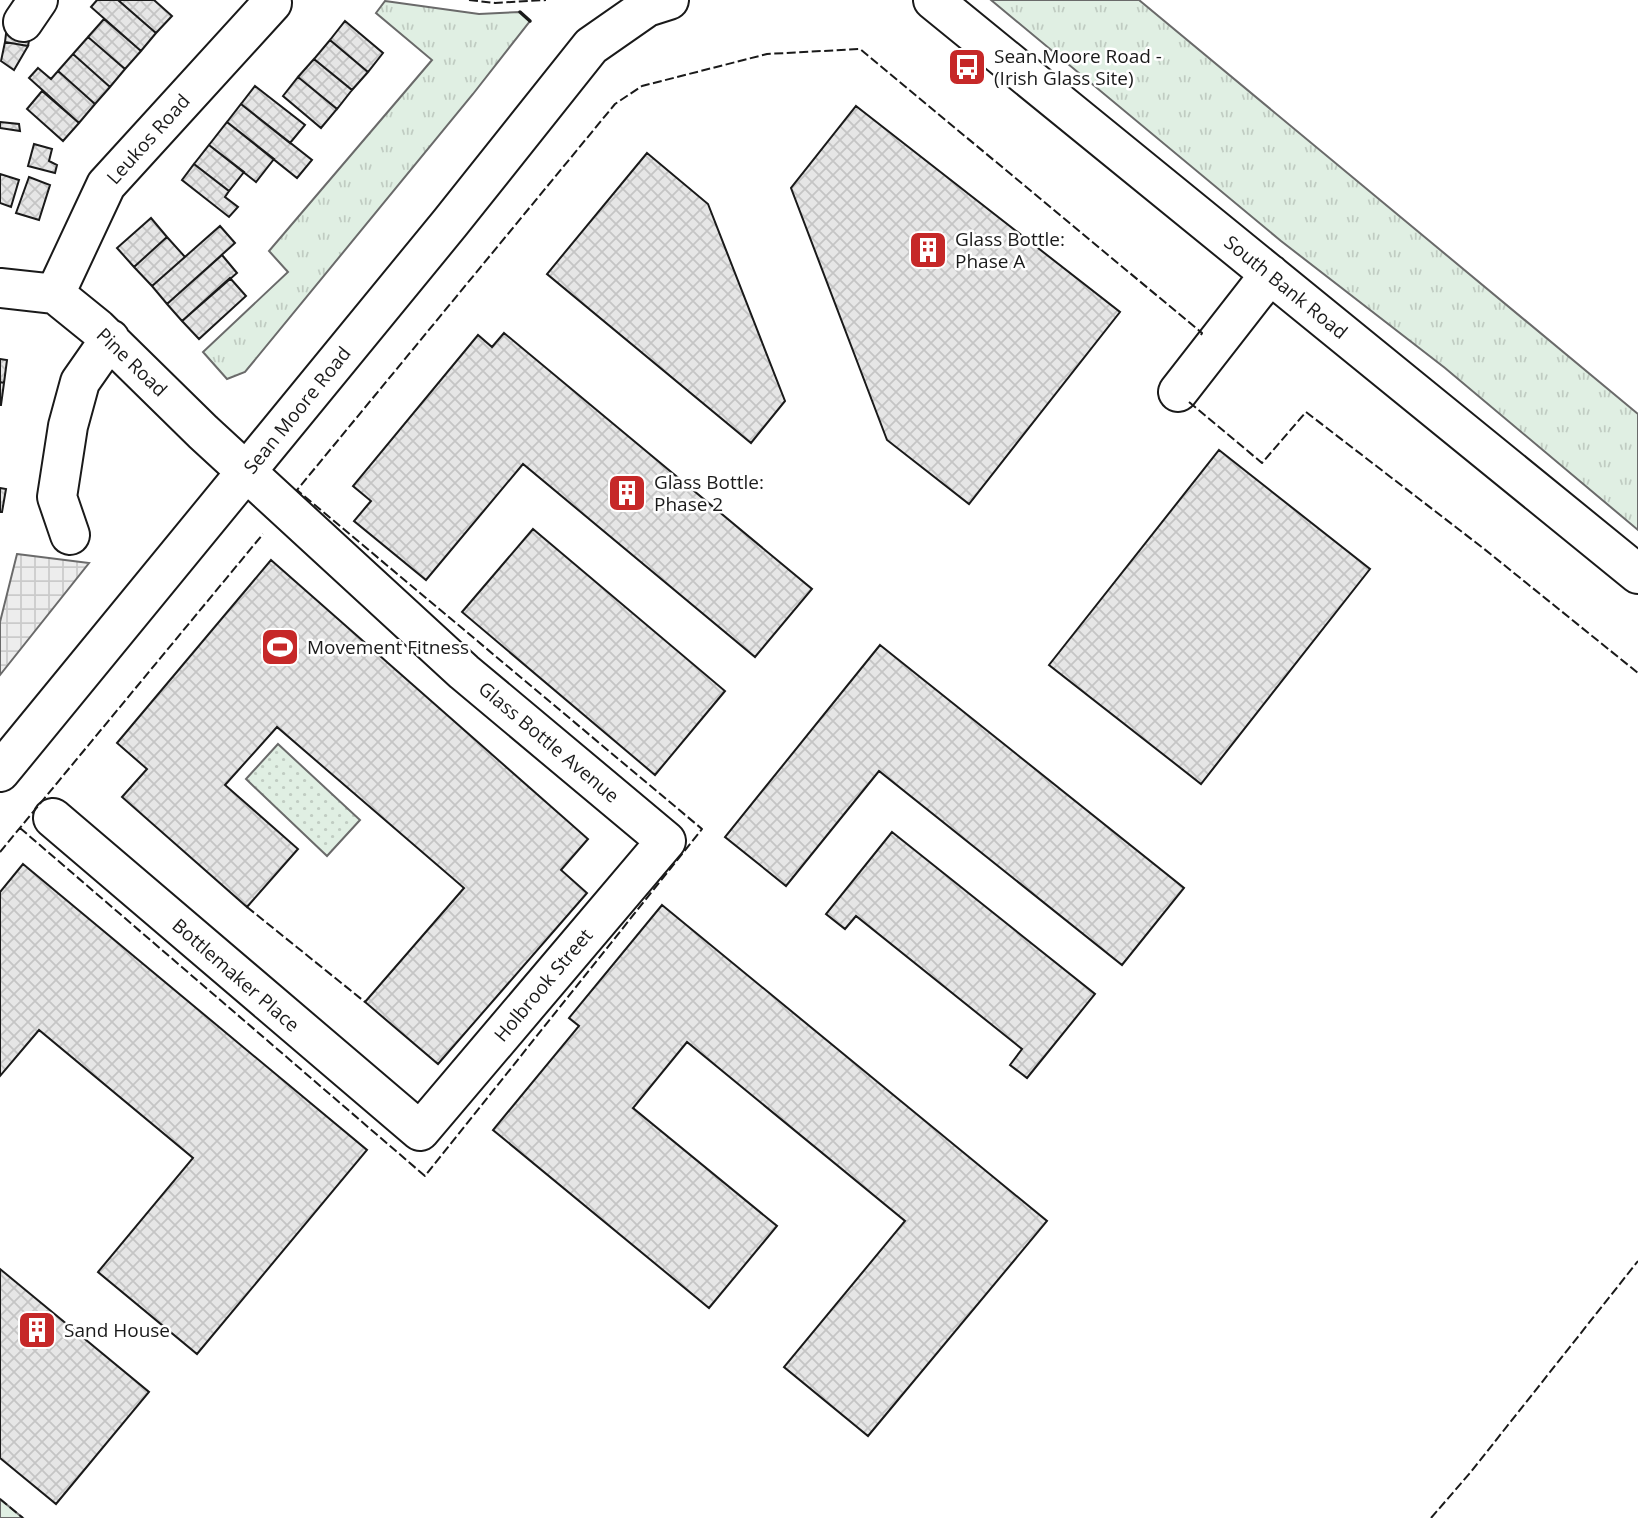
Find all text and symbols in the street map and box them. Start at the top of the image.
place label: Sean Moore Road - (Irish Glass Site) [994,43,1162,91]
bus stop icon: Sean Moore Road - (Irish Glass Site) [946,46,988,88]
street label: Leukos Road [101,88,195,190]
place label: Glass Bottle: Phase A [955,226,1065,274]
building icon: Glass Bottle: Phase A [907,229,949,271]
street label: South Bank Road [1219,229,1353,345]
street label: Pine Road [91,322,173,402]
street label: Sean Moore Road [238,341,356,479]
place label: Glass Bottle: Phase 2 [654,469,764,517]
building icon: Glass Bottle: Phase 2 [606,472,648,514]
sports icon: Movement Fitness [259,626,301,668]
place label: Movement Fitness [307,634,469,660]
street label: Glass Bottle Avenue [473,675,625,809]
street label: Bottlemaker Place [167,912,305,1038]
street label: Holbrook Street [488,923,598,1047]
building icon: Sand House [16,1309,58,1351]
place label: Sand House [64,1317,170,1343]

